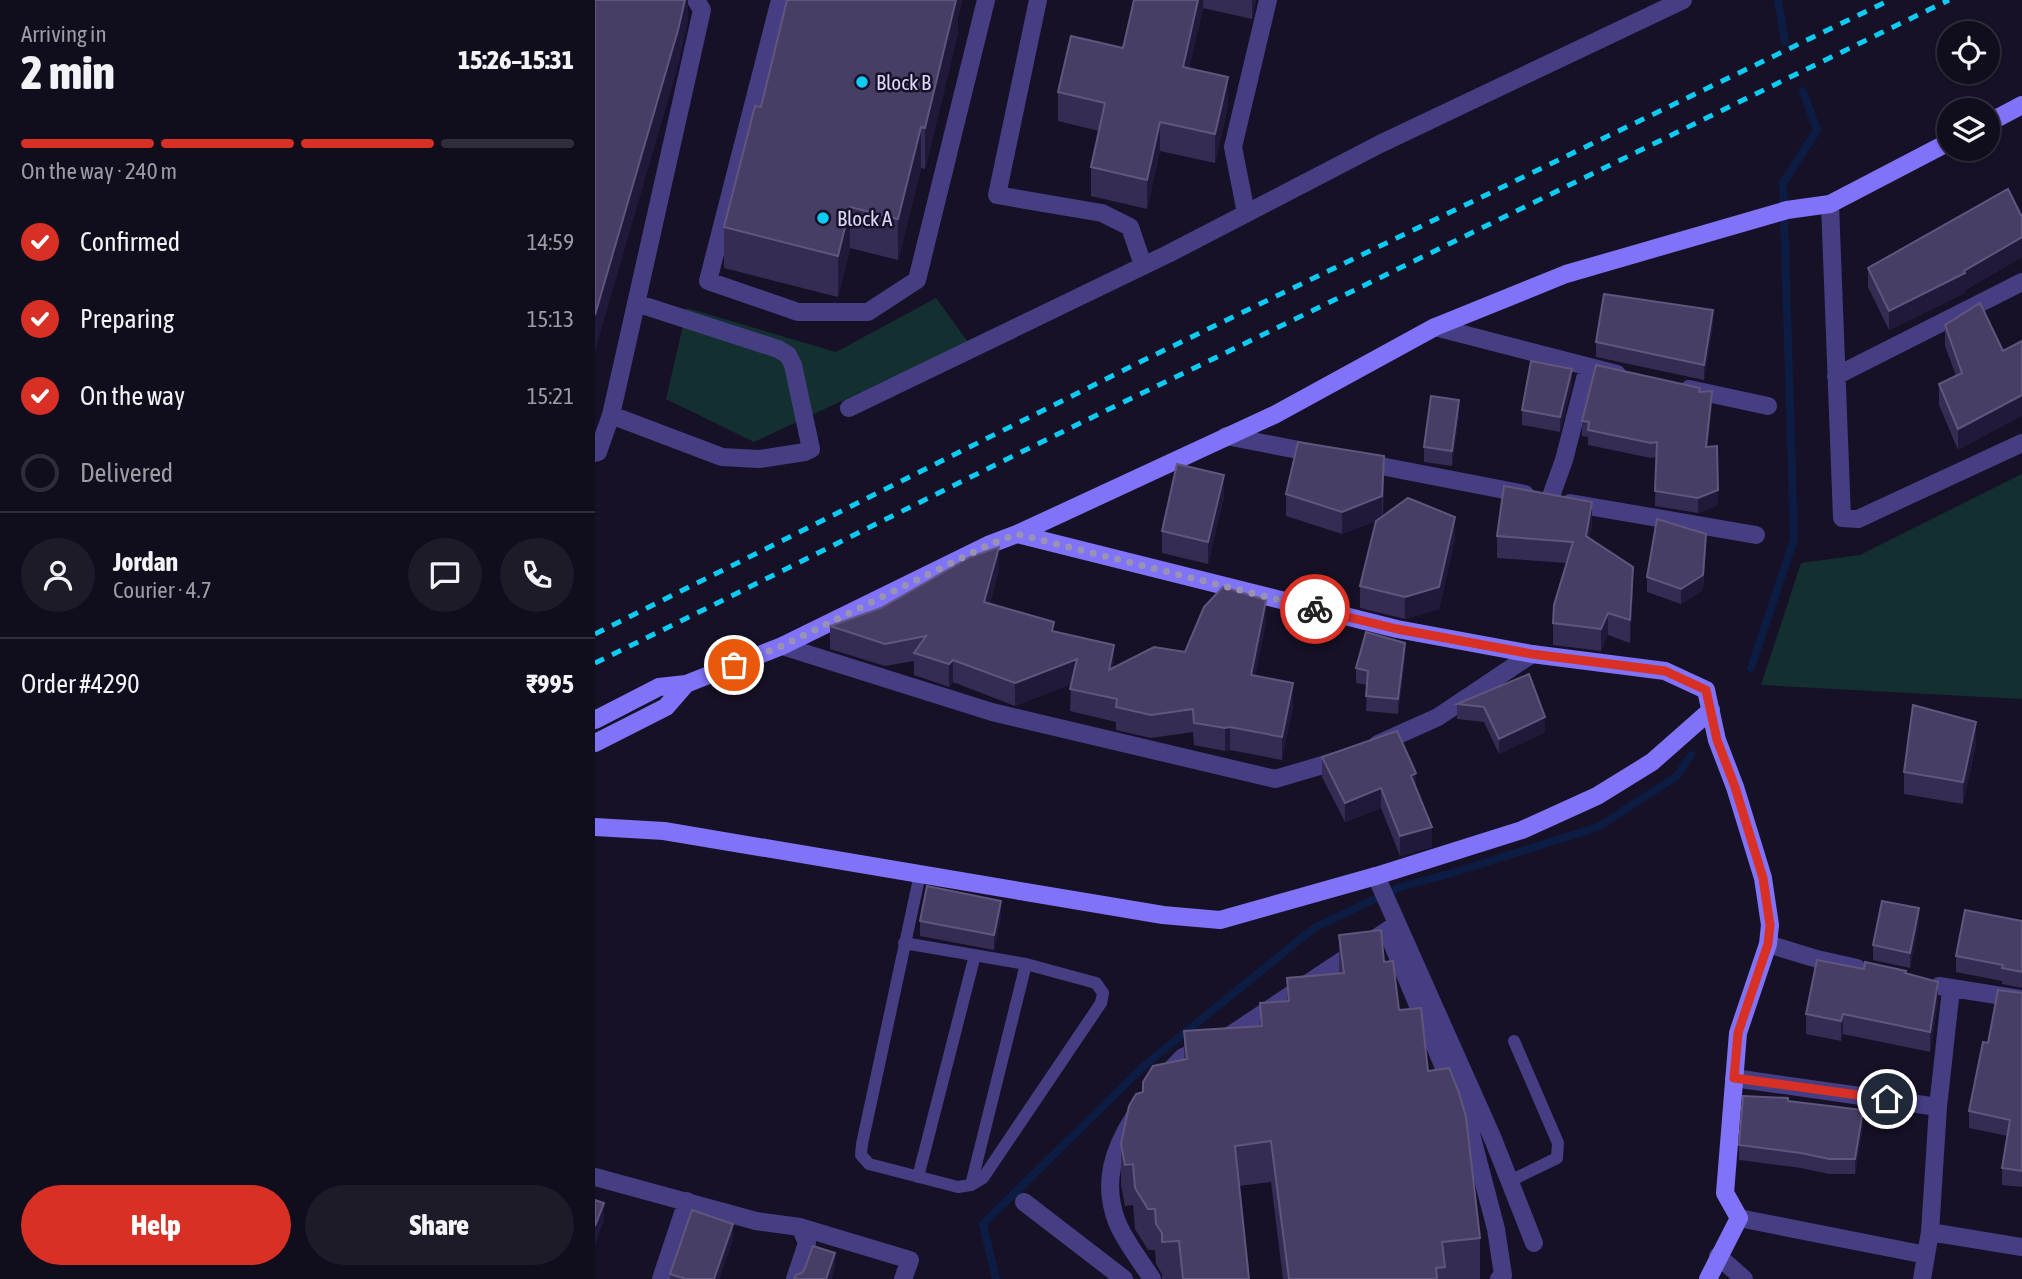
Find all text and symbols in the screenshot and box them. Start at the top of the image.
text: Arriving in [21,21,107,47]
map controls [1937,21,2000,161]
button: locate [1937,21,2000,84]
text: 15:26–15:31 [458,45,574,75]
text: 2 min [21,46,115,99]
place label: Block B [876,70,931,94]
marker: Block B [854,74,870,90]
button: layers [1937,98,2000,161]
text: On the way · 240 m [21,158,177,184]
place label: Block A [837,206,893,230]
marker: Block A [815,210,831,226]
icon: check [21,223,59,261]
text: Confirmed [80,227,180,257]
text: 14:59 [527,229,574,255]
icon: check [21,300,59,338]
text: Preparing [80,304,174,334]
text: 15:13 [527,306,574,332]
icon: check [21,377,59,415]
text: On the way [80,381,185,411]
text: 15:21 [527,383,574,409]
text: Delivered [80,458,173,488]
button: person [21,538,95,612]
button: chat [408,538,482,612]
button: phone [500,538,574,612]
text: Jordan [113,547,178,577]
courier [1280,574,1350,644]
text: Courier · 4.7 [113,577,212,603]
icon: bike [1296,590,1334,628]
pin [704,635,764,695]
icon: bag [715,646,753,684]
text: Order #4290 [21,669,140,699]
text: ₹995 [526,669,574,699]
pin [1857,1069,1917,1129]
icon: home [1868,1080,1906,1118]
button: Help [21,1185,291,1265]
button: Share [305,1185,574,1265]

